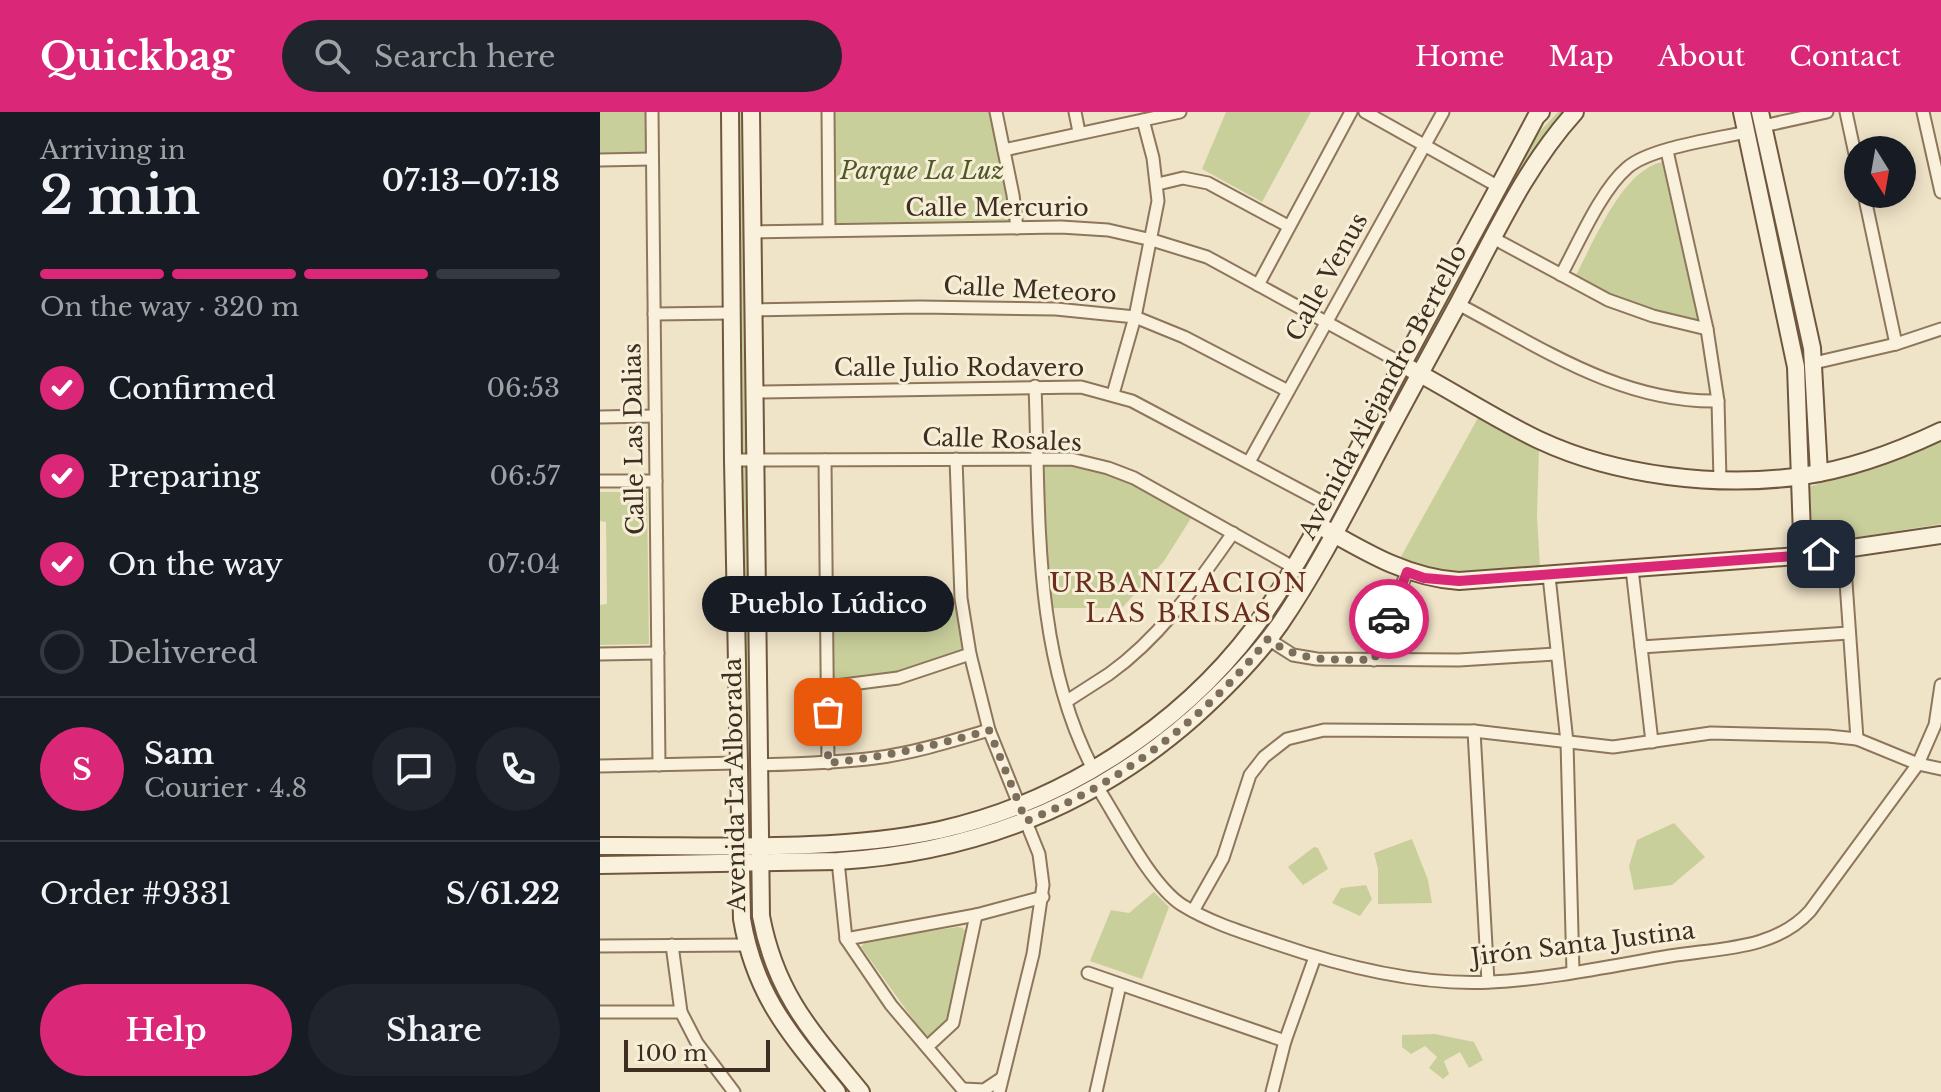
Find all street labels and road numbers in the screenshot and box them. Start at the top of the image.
street label: Calle Mercurio [905,193,1089,222]
street label: Calle Venus [1279,208,1374,346]
street label: Avenida Alejandro Bertello [1292,239,1473,545]
street label: Calle Meteoro [943,270,1117,309]
street label: Calle Las Dalias [617,343,650,535]
street label: Calle Julio Rodavero [834,353,1084,382]
street label: Calle Rosales [922,422,1082,457]
street label: Avenida La Alborada [718,657,751,913]
street label: Jirón Santa Justina [1467,915,1697,972]

